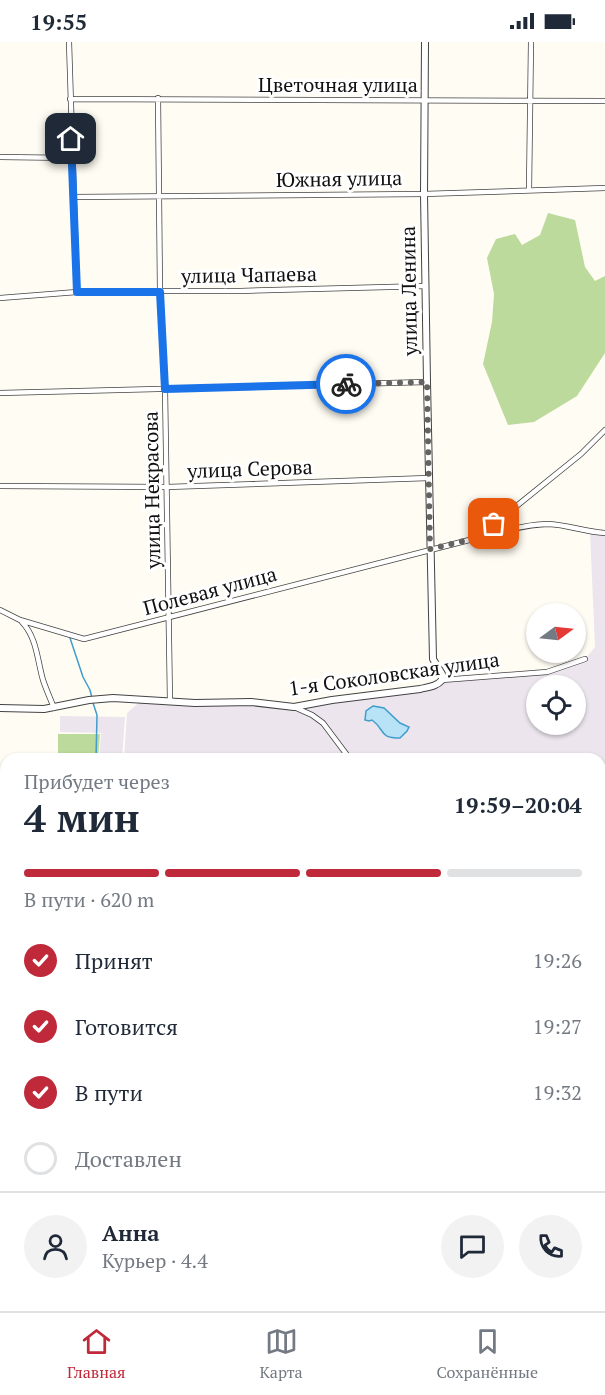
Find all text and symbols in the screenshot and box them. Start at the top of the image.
text: 19:55 [30,7,87,36]
street label: Цветочная улица [258,71,418,98]
pin [45,113,96,164]
icon: home [54,122,87,155]
street label: Южная улица [276,164,402,193]
street label: улица Ленина [394,226,423,357]
street label: улица Чапаева [180,260,317,289]
courier [316,354,376,414]
icon: bike [330,368,363,401]
street label: улица Некрасова [137,411,166,570]
street label: улица Серова [186,453,313,484]
pin [468,498,519,549]
icon: bag [477,507,510,540]
street label: Полевая улица [140,560,280,621]
north arrow [526,603,586,663]
map controls [526,603,586,735]
street label: 1-я Соколовская улица [287,645,501,702]
button: locate [526,675,586,735]
text: Прибудет через [24,768,170,795]
text: 19:59–20:04 [454,790,582,819]
text: 4 мин [24,791,140,843]
text: В пути · 620 m [24,886,154,913]
icon: check [24,944,57,977]
text: Принят [75,946,153,975]
text: 19:26 [533,947,582,974]
icon: check [24,1010,57,1043]
text: Готовится [75,1012,178,1041]
text: 19:27 [533,1013,582,1040]
icon: check [24,1076,57,1109]
text: В пути [75,1078,143,1107]
text: 19:32 [533,1079,582,1106]
text: Доставлен [75,1144,182,1173]
button: person [24,1215,87,1278]
button: chat [441,1215,504,1278]
button: phone [519,1215,582,1278]
text: Анна [102,1218,160,1247]
text: Курьер · 4.4 [102,1247,208,1274]
tab: Главная [67,1325,126,1383]
tab: Карта [259,1325,303,1383]
tab: Сохранённые [437,1325,538,1383]

